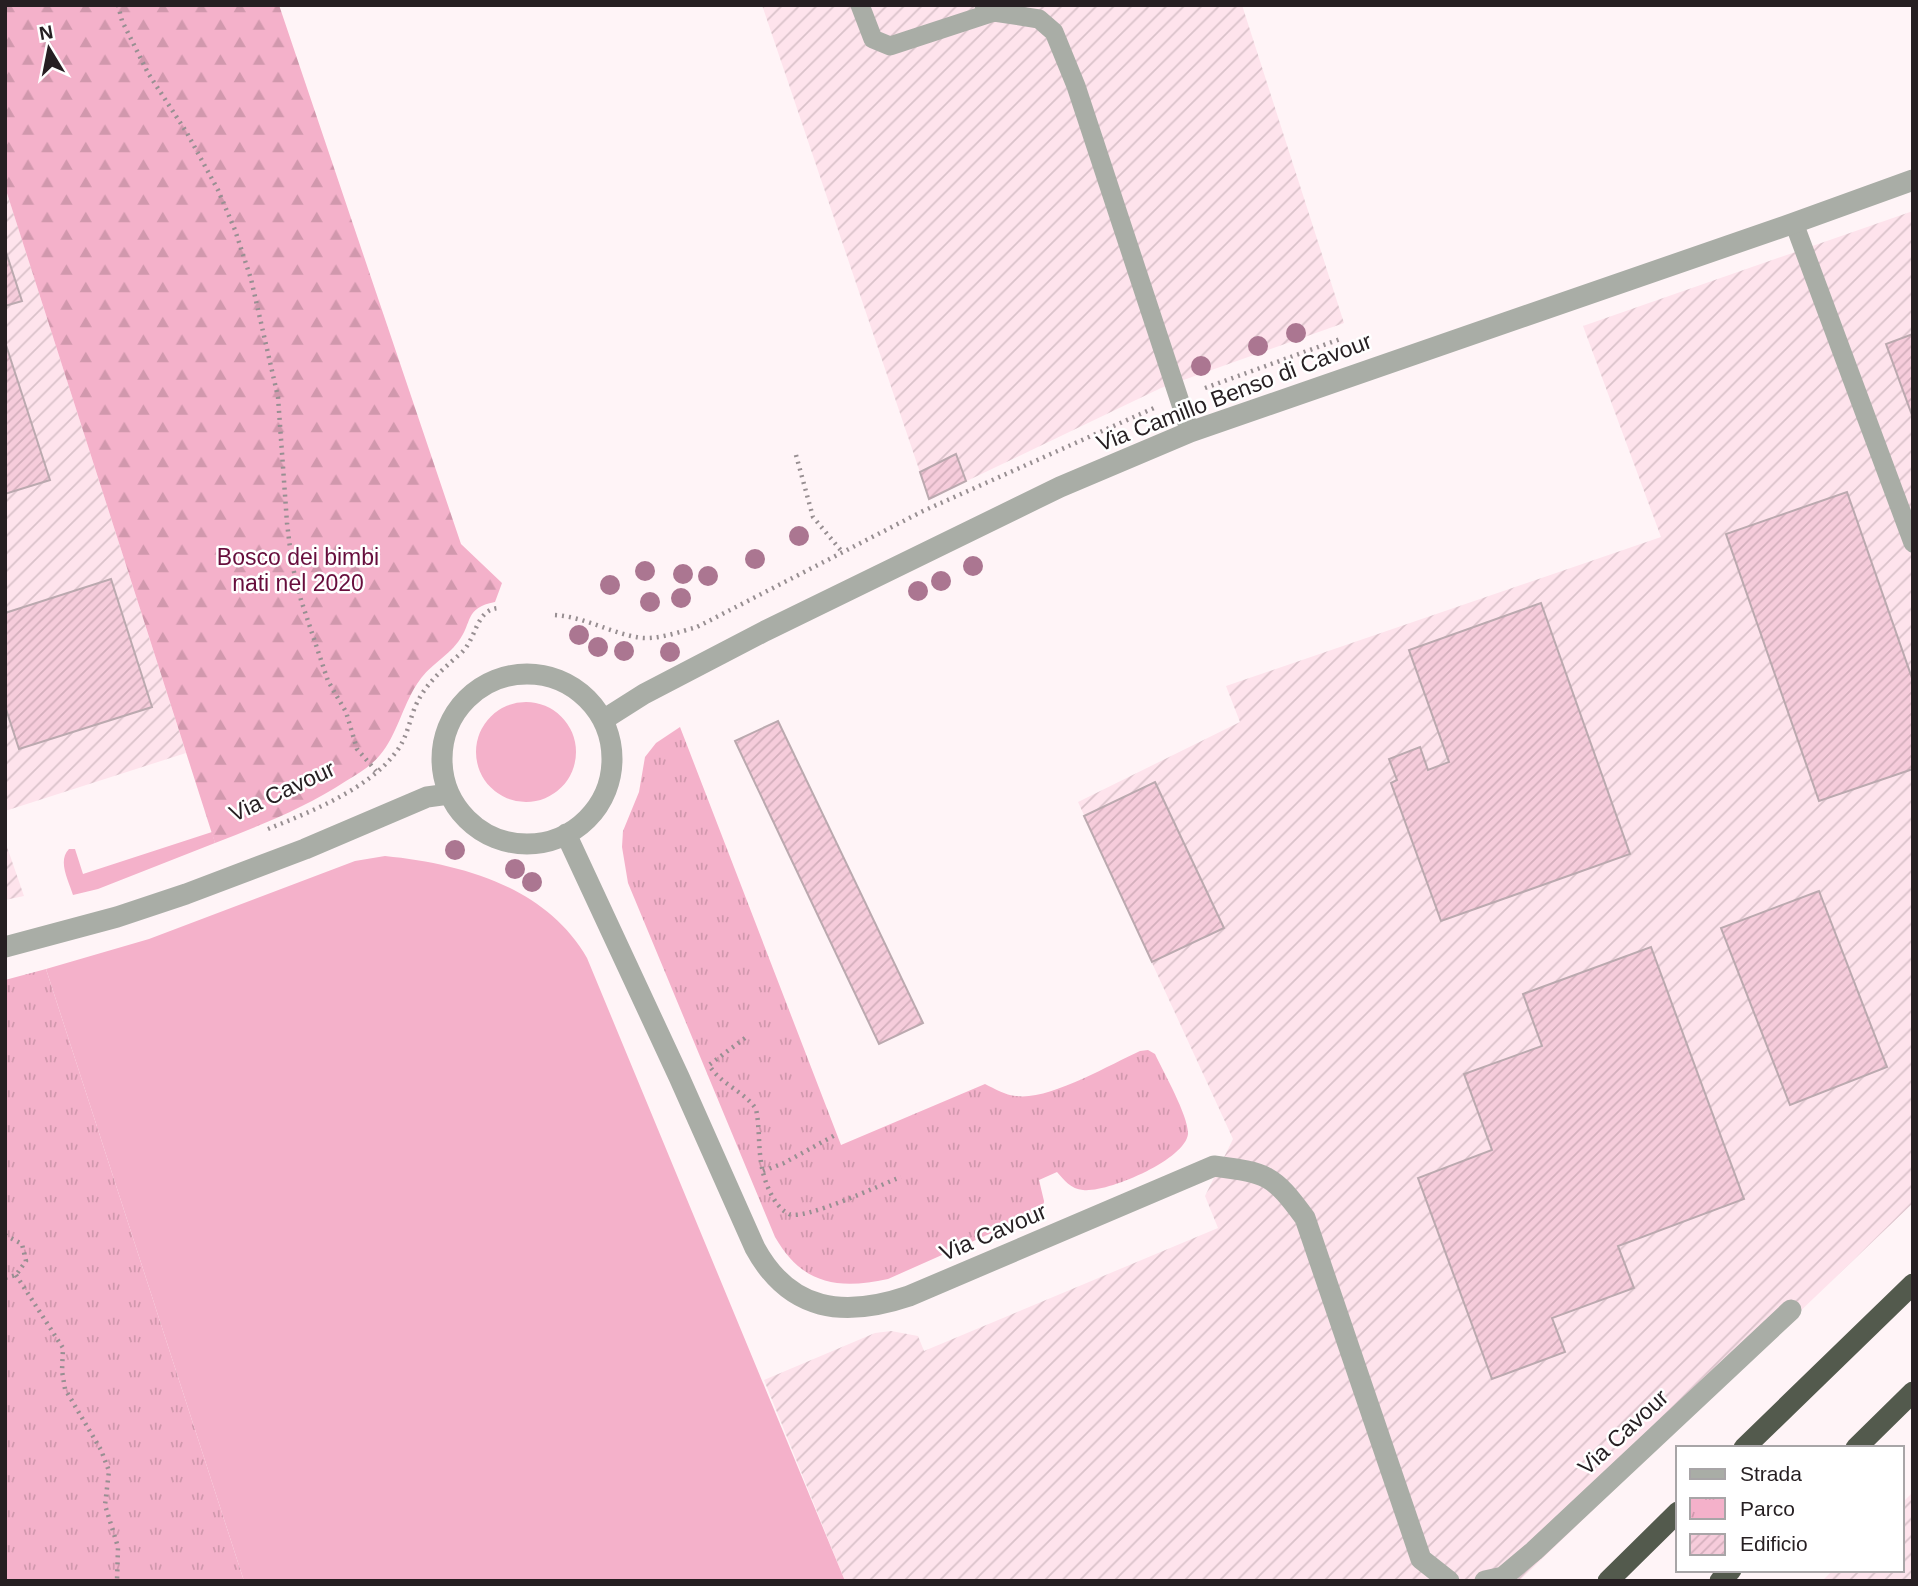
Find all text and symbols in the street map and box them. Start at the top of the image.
north arrow [14,14,84,84]
text: N [38,21,55,44]
street label: Via Camillo Benso di Cavour [1093,327,1375,457]
park label: Bosco dei bimbi nati nel 2020 [217,544,379,596]
street label: Via Cavour [225,755,339,827]
street label: Via Cavour [936,1198,1051,1266]
street label: Via Cavour [1573,1384,1674,1480]
legend [1676,1446,1904,1572]
text: Strada [1740,1462,1802,1485]
text: Parco [1740,1497,1795,1520]
text: Edificio [1740,1532,1808,1555]

